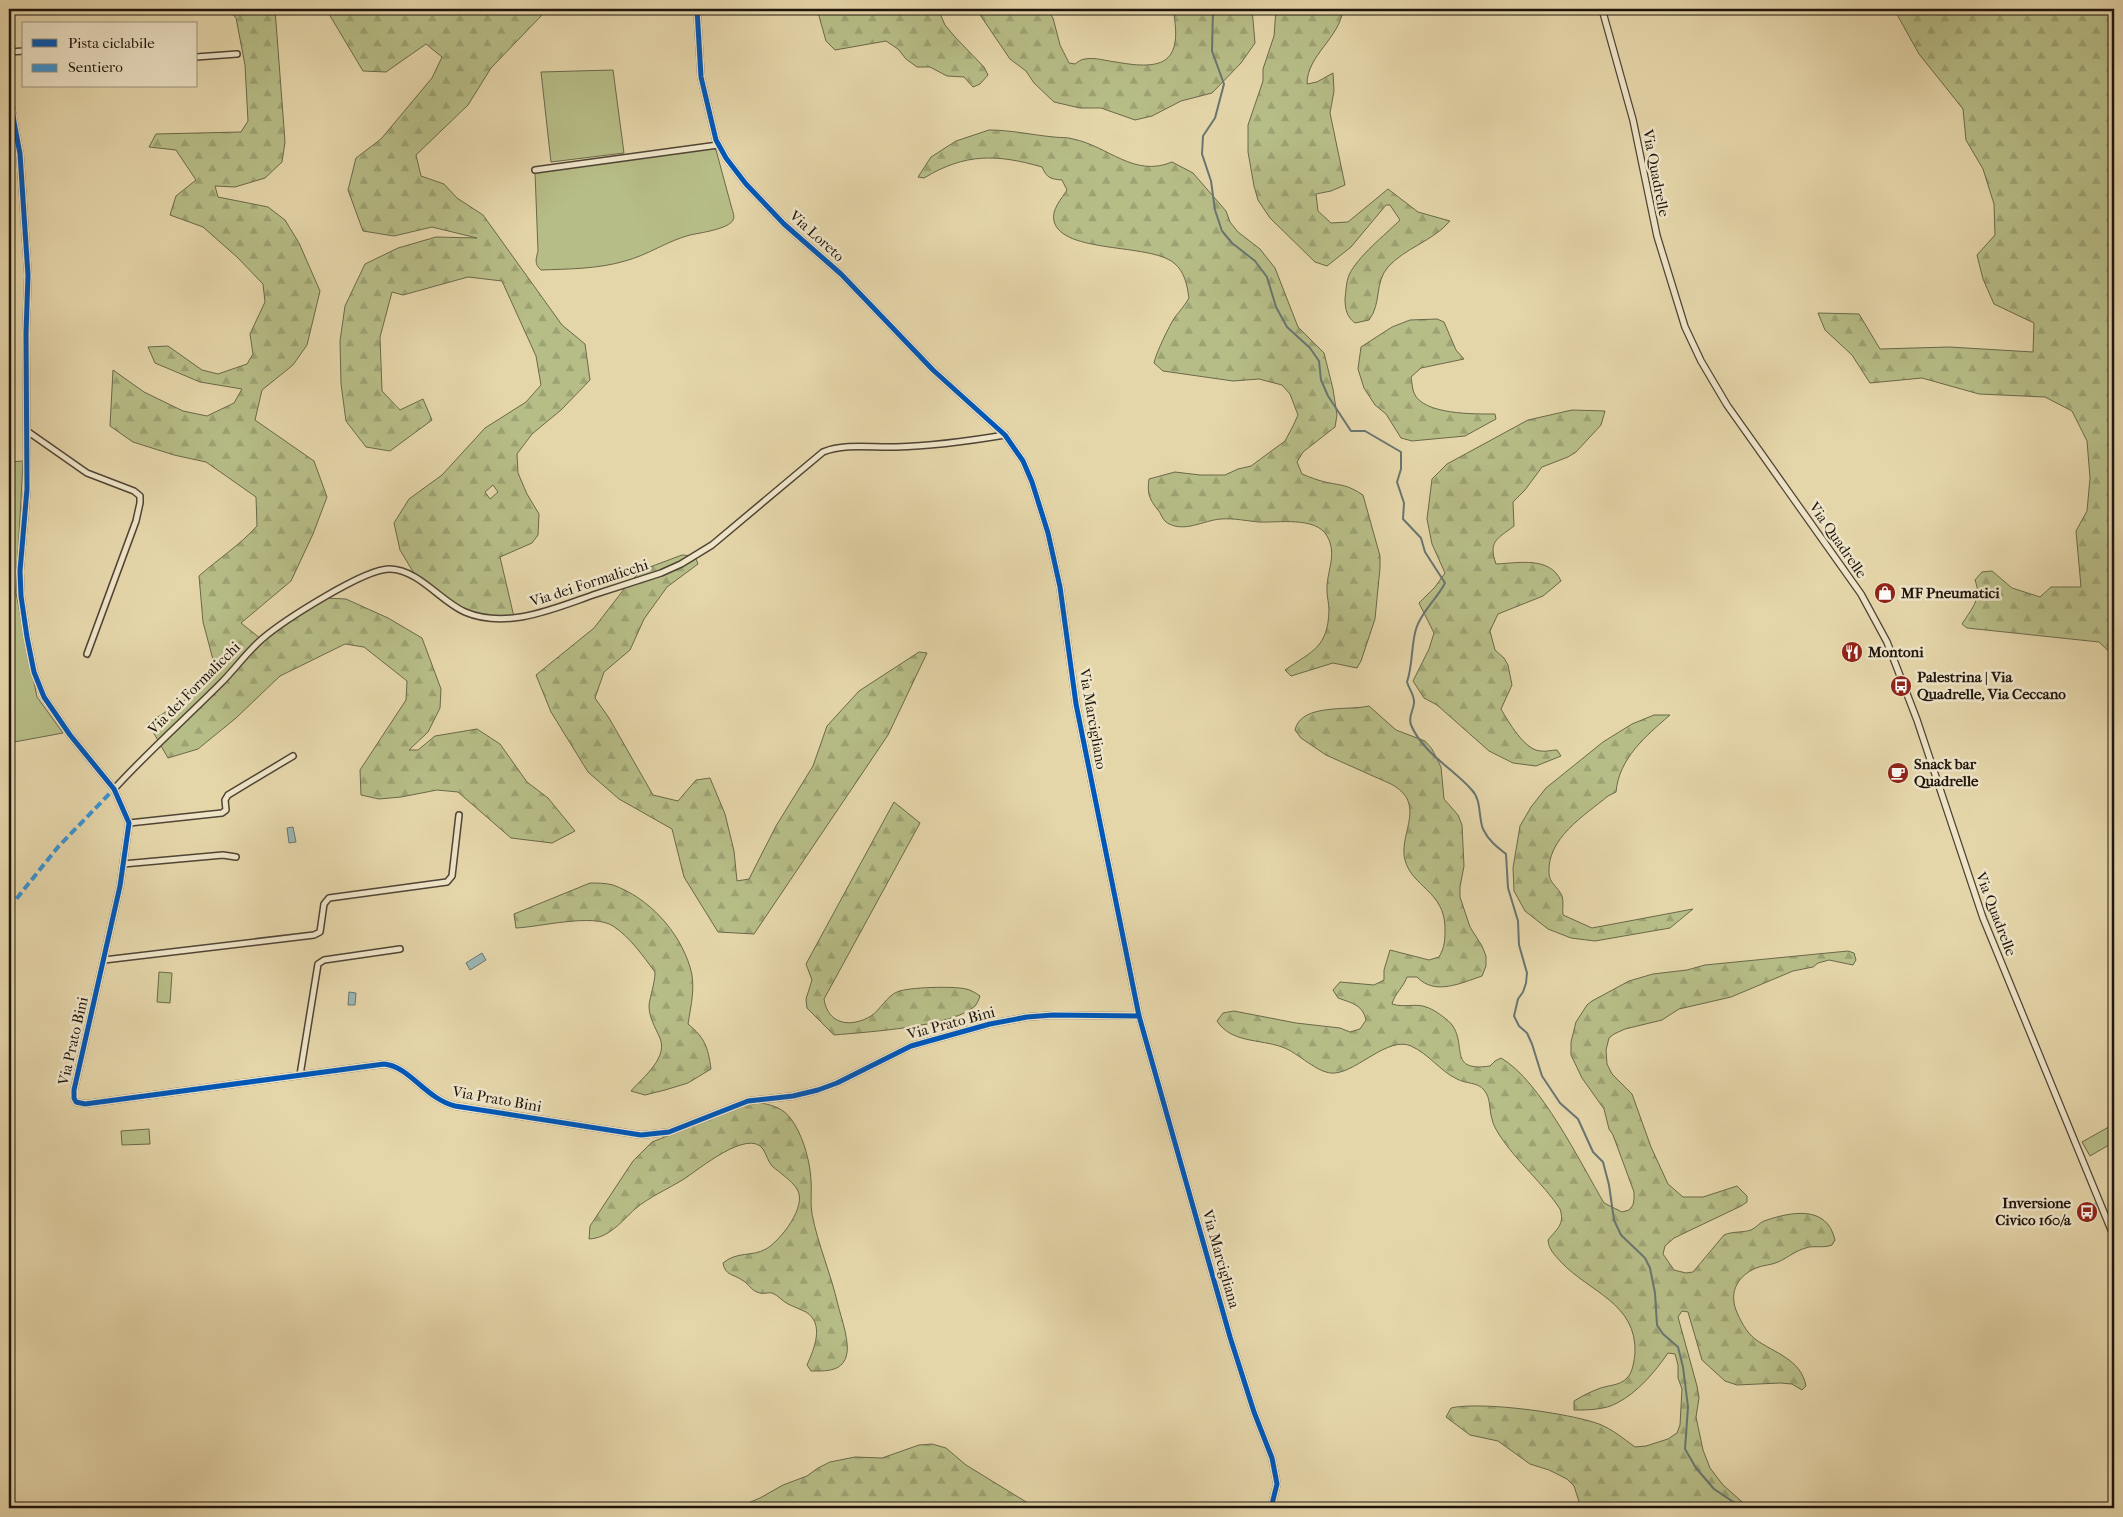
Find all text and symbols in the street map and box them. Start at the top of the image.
legend [22,22,198,88]
text: Pista ciclabile [68,34,155,52]
text: Sentiero [68,58,123,76]
street label: Via Quadrelle [1639,127,1673,219]
street label: Via Loreto [785,206,848,266]
street label: Via Quadrelle [1805,498,1871,582]
street label: Via dei Formalicchi [527,555,651,611]
shop icon: MF Pneumatici [1873,581,1897,605]
place label: MF Pneumatici [1900,584,2000,602]
street label: Via dei Formalicchi [143,638,244,739]
restaurant icon: Montoni [1840,640,1864,664]
place label: Montoni [1867,643,1924,661]
street label: Via Marcigliano [1075,666,1111,771]
place label: Palestrina | Via Quadrelle, Via Ceccano [1917,668,2066,703]
bus stop icon: Palestrina | Via Quadrelle, Via Ceccano [1889,674,1913,698]
place label: Snack bar Quadrelle [1914,755,1979,790]
cafe icon: Snack bar Quadrelle [1886,761,1910,785]
street label: Via Quadrelle [1971,868,2021,959]
street label: Via Prato Bini [54,994,92,1088]
street label: Via Prato Bini [904,1002,997,1044]
street label: Via Prato Bini [450,1082,544,1116]
place label: Inversione Civico 160/a [1995,1194,2072,1229]
bus stop icon: Inversione Civico 160/a [2075,1200,2099,1224]
street label: Via Marcigliana [1198,1207,1244,1311]

